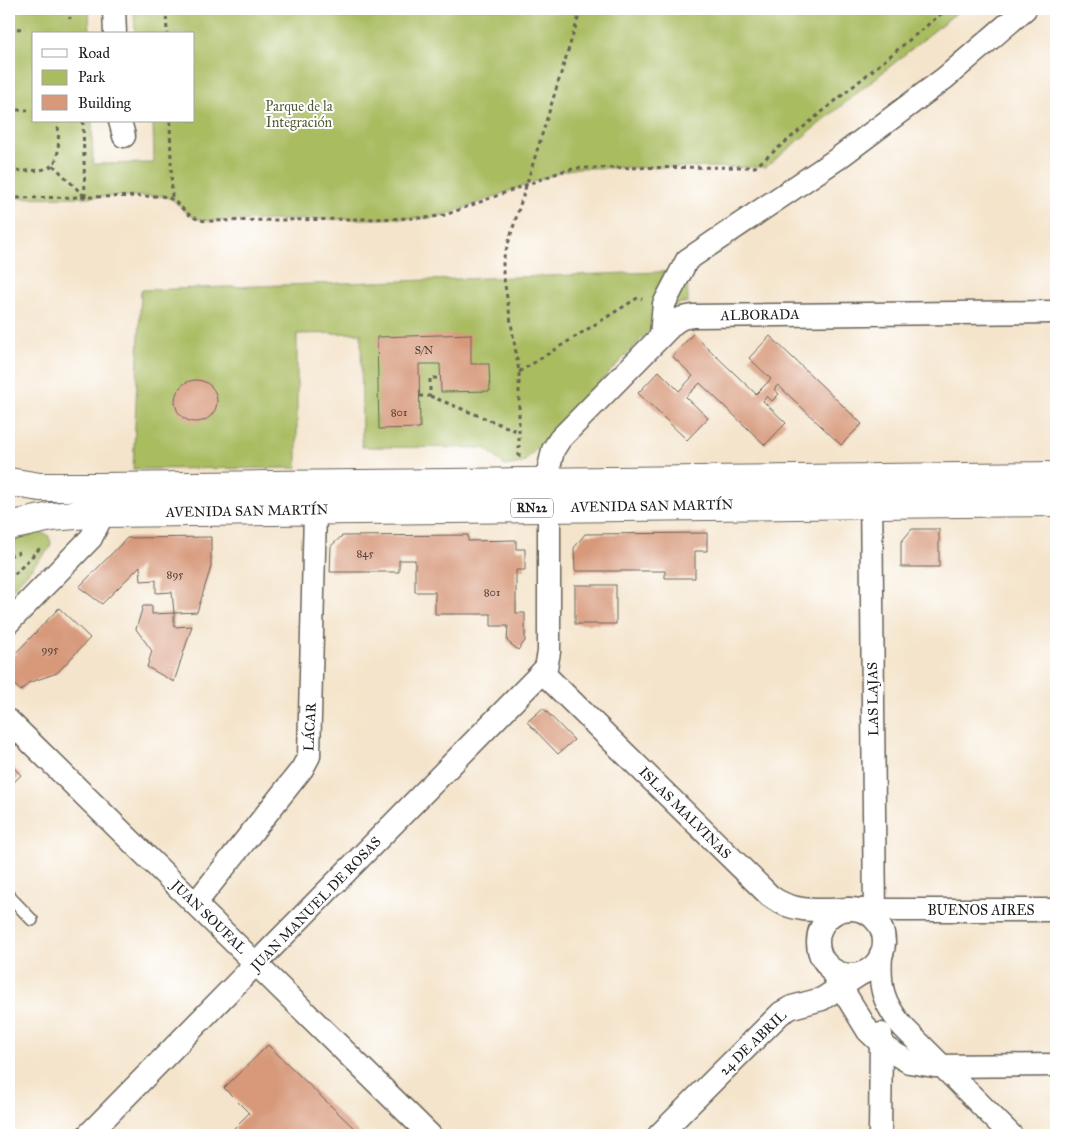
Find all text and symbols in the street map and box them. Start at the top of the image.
legend [32,32,195,122]
text: Road [78,44,110,62]
text: Park [78,68,105,86]
text: Building [78,94,132,112]
park label: Parque de la Integración [265,98,333,131]
street label: ALBORADA [719,306,800,324]
house number: S/N [415,344,433,357]
house number: 801 [391,406,407,419]
street label: AVENIDA SAN MARTÍN [570,494,734,516]
road number: RN22 [511,498,553,518]
street label: AVENIDA SAN MARTÍN [165,499,329,521]
house number: 845 [356,547,374,560]
house number: 895 [167,568,183,581]
house number: 801 [484,586,500,599]
house number: 995 [42,643,58,656]
street label: LAS LAJAS [864,662,883,736]
street label: LÁCAR [298,701,320,752]
street label: ISLAS MALVINAS [635,763,735,863]
street label: JUAN MANUEL DE ROSAS [246,833,385,977]
street label: JUAN SOUFAL [166,875,251,958]
street label: BUENOS AIRES [927,902,1035,919]
street label: 24 DE ABRIL [716,1006,790,1079]

